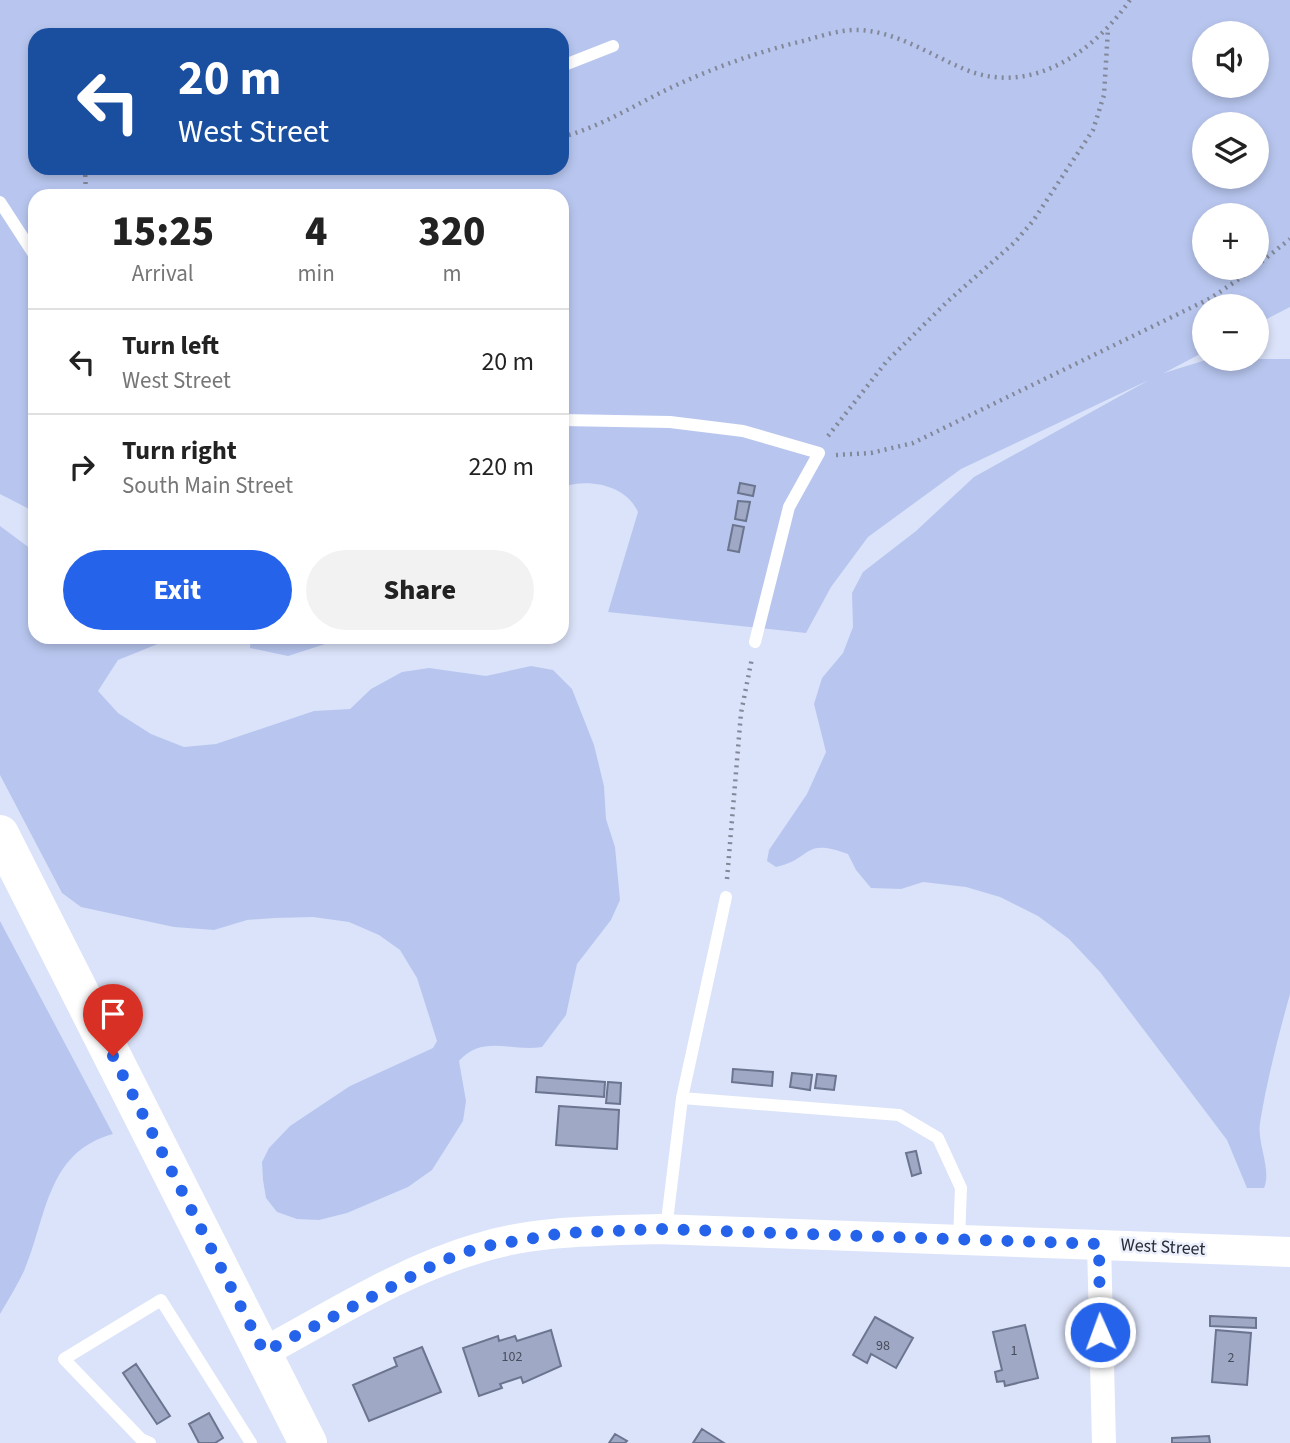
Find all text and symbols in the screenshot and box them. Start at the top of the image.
map controls [1192,21,1269,371]
button: sound [1192,21,1269,98]
text: 20 m [178,44,282,114]
icon: left [63,56,154,147]
text: West Street [178,109,329,155]
button: layers [1192,112,1269,189]
text: 15:25 [111,202,214,262]
text: 4 [305,202,327,262]
text: 320 [418,202,486,262]
button: + [1192,203,1269,280]
text: Arrival [132,257,194,290]
text: min [298,257,335,290]
text: m [442,257,461,290]
button: − [1192,294,1269,371]
text: Turn left [122,327,219,364]
icon: left [63,343,101,381]
text: 20 m [481,343,534,380]
text: West Street [122,364,231,397]
text: Turn right [122,432,237,469]
icon: right [63,448,101,486]
text: 220 m [468,448,534,485]
text: South Main Street [122,469,293,502]
button: Exit [63,550,292,630]
button: Share [306,550,534,630]
pin [83,984,143,1056]
icon: arrive [94,995,132,1033]
street label: West Street [1120,1232,1206,1262]
position arrow [1063,1295,1137,1369]
house number: 98 [876,1336,890,1356]
house number: 1 [1011,1341,1018,1361]
house number: 102 [502,1347,522,1367]
house number: 2 [1228,1348,1235,1368]

